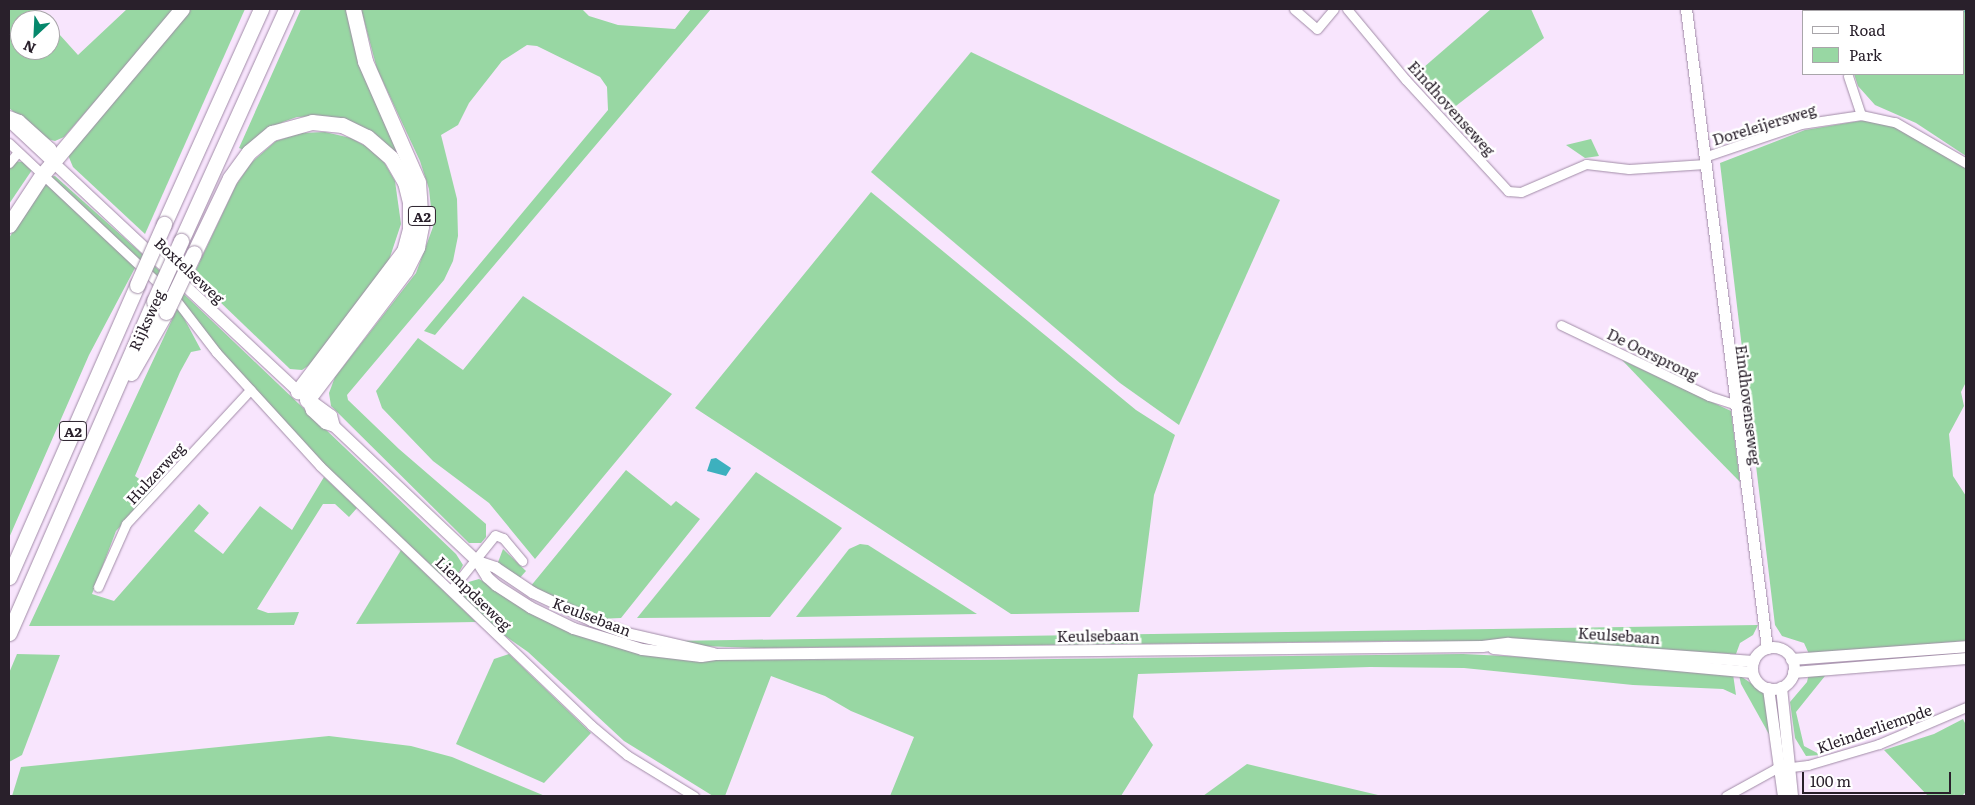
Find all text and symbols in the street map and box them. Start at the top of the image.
north arrow [10,10,60,60]
legend [1802,10,1965,75]
text: Road [1849,18,1885,41]
text: N [20,36,39,59]
text: Park [1849,43,1882,66]
street label: Eindhovenseweg [1405,57,1499,159]
street label: Doreleijersweg [1710,100,1818,148]
road number: A2 [407,205,437,228]
street label: Boxtelseweg [151,233,229,307]
street label: Rijksweg [125,287,167,353]
street label: De Oorsprong [1604,324,1702,384]
street label: Eindhovenseweg [1733,344,1765,466]
road number: A2 [58,420,88,442]
street label: Hulzerweg [122,438,188,508]
street label: Liempdseweg [432,552,516,634]
street label: Keulsebaan [550,593,634,639]
street label: Keulsebaan [1577,623,1661,647]
street label: Keulsebaan [1057,625,1139,645]
street label: Kleinderliempde [1814,700,1934,756]
scale bar [1805,762,1954,794]
text: 100 m [1810,769,1851,792]

